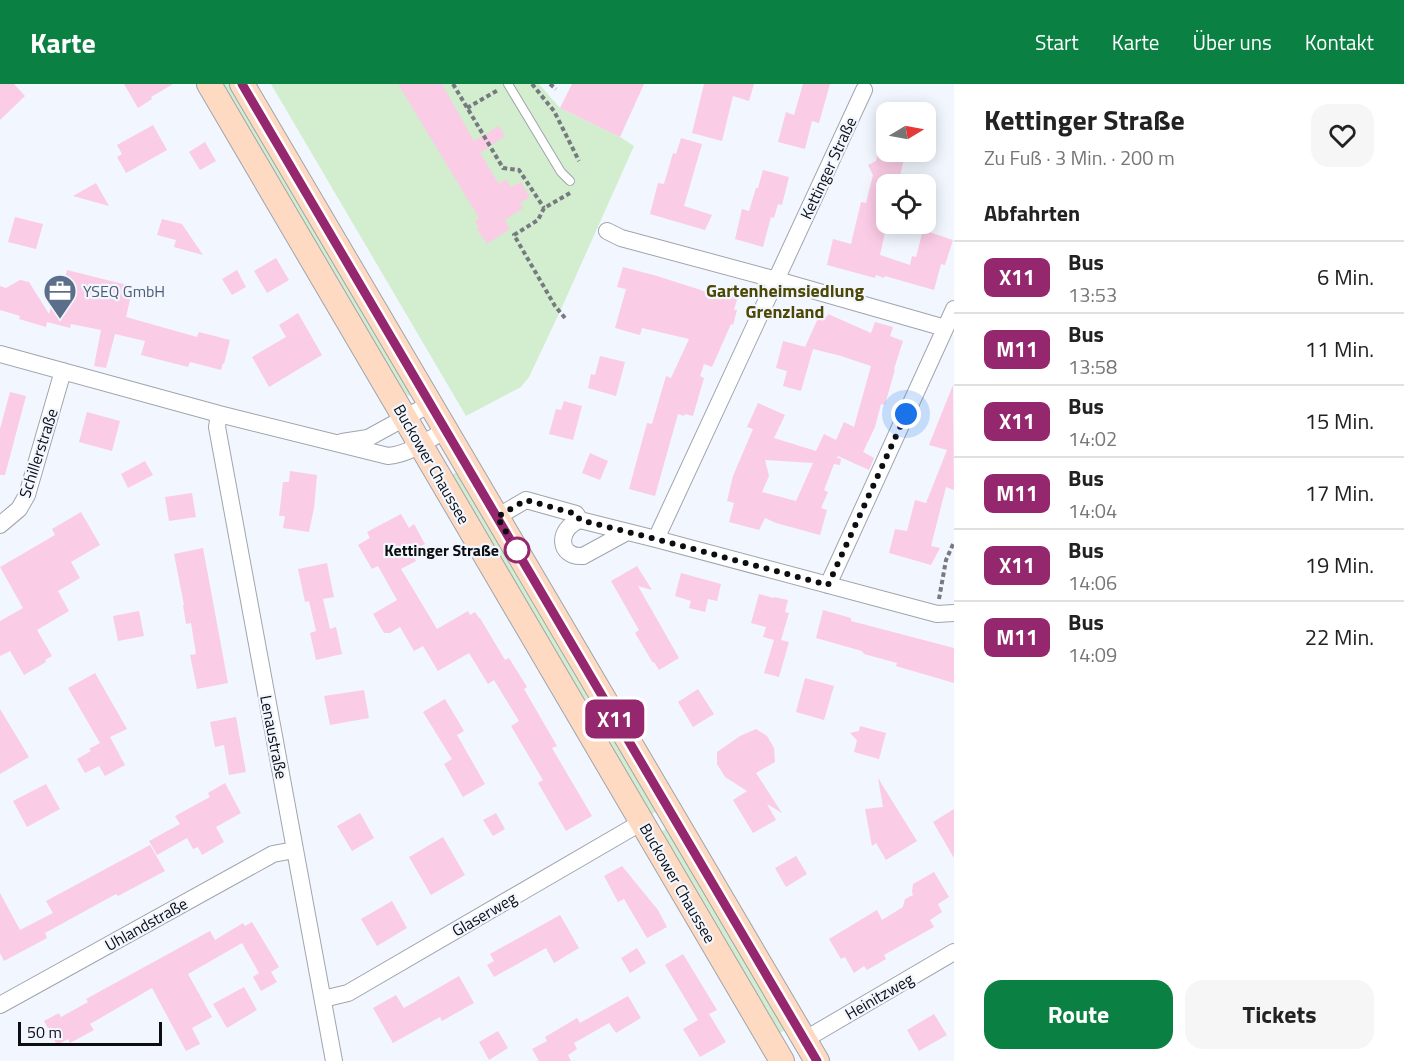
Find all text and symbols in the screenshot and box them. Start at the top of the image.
text: Karte [30,21,96,64]
text: Start [1035,26,1079,58]
text: Karte [1112,26,1159,58]
text: Über uns [1192,26,1272,58]
text: Kontakt [1305,26,1374,58]
text: Kettinger Straße [984,98,1185,141]
north arrow [876,102,936,162]
map controls [876,102,936,234]
button: heart [1311,104,1374,167]
street label: Kettinger Straße [794,113,862,223]
text: Zu Fuß · 3 Min. · 200 m [984,142,1175,173]
button: locate [876,174,936,234]
text: Abfahrten [984,196,1080,230]
text: Bus [1068,245,1104,279]
text: 6 Min. [1317,260,1374,294]
text: X11 [999,261,1035,293]
office icon: YSEQ GmbH [42,273,78,320]
district label: Gartenheimsiedlung Grenzland [706,277,864,325]
place label: YSEQ GmbH [83,279,165,303]
text: 13:53 [1068,279,1117,310]
text: Bus [1068,317,1104,351]
text: 11 Min. [1305,332,1374,366]
text: M11 [996,333,1038,365]
text: 13:58 [1068,351,1117,382]
text: Bus [1068,389,1104,423]
street label: Buckower Chaussee [388,399,476,529]
your location [891,399,921,429]
text: 15 Min. [1305,404,1374,438]
street label: Schillerstraße [12,405,64,501]
text: X11 [999,405,1035,437]
text: 14:02 [1068,423,1117,454]
text: Bus [1068,461,1104,495]
text: 17 Min. [1305,476,1374,510]
text: M11 [996,477,1038,509]
text: 14:04 [1068,495,1117,526]
text: Bus [1068,533,1104,567]
marker: Kettinger Straße [504,537,530,563]
place label: Kettinger Straße [384,538,499,562]
text: 19 Min. [1305,548,1374,582]
text: X11 [999,549,1035,581]
text: 14:06 [1068,567,1117,598]
text: Bus [1068,605,1104,639]
text: 22 Min. [1305,620,1374,654]
text: M11 [996,621,1038,653]
text: 14:09 [1068,639,1117,670]
street label: Lenaustraße [254,693,294,781]
line badge: X11 [580,700,650,738]
text: X11 [597,703,633,735]
street label: Buckower Chaussee [634,818,722,948]
street label: Glaserweg [447,886,521,942]
street label: Uhlandstraße [100,891,192,957]
street label: Heinitzweg [840,967,918,1025]
button: Route [984,980,1173,1049]
button: Tickets [1185,980,1374,1049]
scale bar [18,1019,162,1046]
text: 50 m [27,1020,62,1044]

